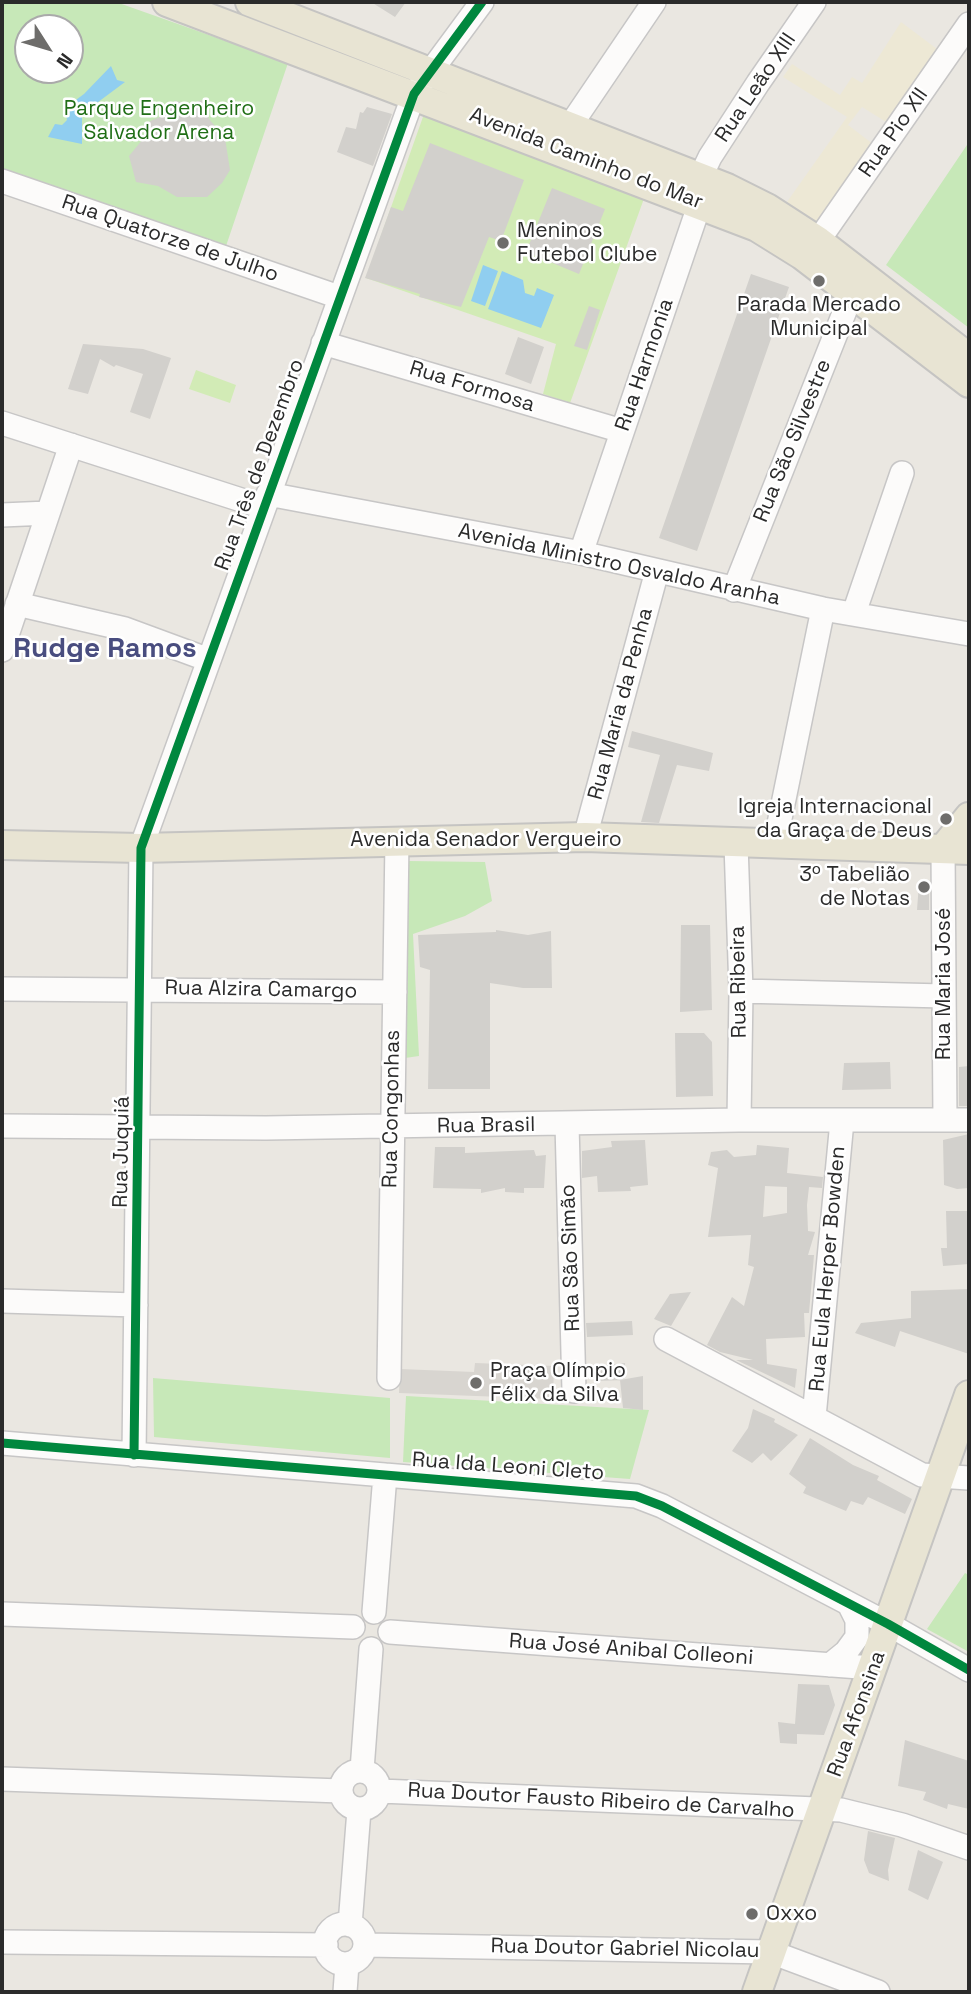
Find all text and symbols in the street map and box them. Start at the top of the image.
north arrow [14,14,84,84]
street label: Rua Leão XIII [710,29,802,147]
text: N [51,48,78,73]
street label: Rua Pio XII [854,83,934,183]
park label: Parque Engenheiro Salvador Arena [64,96,254,146]
street label: Avenida Caminho do Mar [466,103,706,215]
street label: Rua Quatorze de Julho [58,190,282,288]
place label: Meninos Futebol Clube [517,218,657,268]
marker: Meninos Futebol Clube [495,235,511,251]
marker: Parada Mercado Municipal [811,273,827,289]
place label: Parada Mercado Municipal [737,292,901,342]
street label: Rua Harmonia [611,295,679,435]
street label: Rua Três de Dezembro [210,356,310,574]
street label: Rua Formosa [406,356,538,418]
street label: Rua São Silvestre [749,356,837,526]
street label: Avenida Ministro Osvaldo Aranha [456,519,782,611]
street label: Rua Maria da Penha [583,605,659,803]
district label: Rudge Ramos [13,632,197,666]
place label: Igreja Internacional da Graça de Deus [738,794,932,844]
marker: Igreja Internacional da Graça de Deus [938,811,954,827]
street label: Avenida Senador Vergueiro [350,827,622,853]
place label: 3º Tabelião de Notas [799,862,910,912]
marker: 3º Tabelião de Notas [916,879,932,895]
street label: Rua Maria José [931,908,957,1060]
street label: Rua Ribeira [725,925,753,1039]
street label: Rua Alzira Camargo [164,976,358,1004]
street label: Rua Congonhas [378,1030,406,1188]
street label: Rua Juquiá [108,1096,136,1208]
street label: Rua Brasil [437,1113,535,1139]
street label: Rua Eula Herper Bowden [805,1145,851,1393]
street label: Rua São Simão [556,1184,586,1332]
place label: Praça Olímpio Félix da Silva [490,1358,626,1408]
marker: Praça Olímpio Félix da Silva [468,1375,484,1391]
street label: Rua Ida Leoni Cleto [411,1448,605,1486]
street label: Rua José Anibal Colleoni [508,1629,754,1671]
street label: Rua Afonsina [823,1648,891,1780]
street label: Rua Doutor Fausto Ribeiro de Carvalho [407,1778,795,1824]
place label: Oxxo [766,1901,817,1927]
marker: Oxxo [744,1906,760,1922]
street label: Rua Doutor Gabriel Nicolau [490,1934,760,1964]

